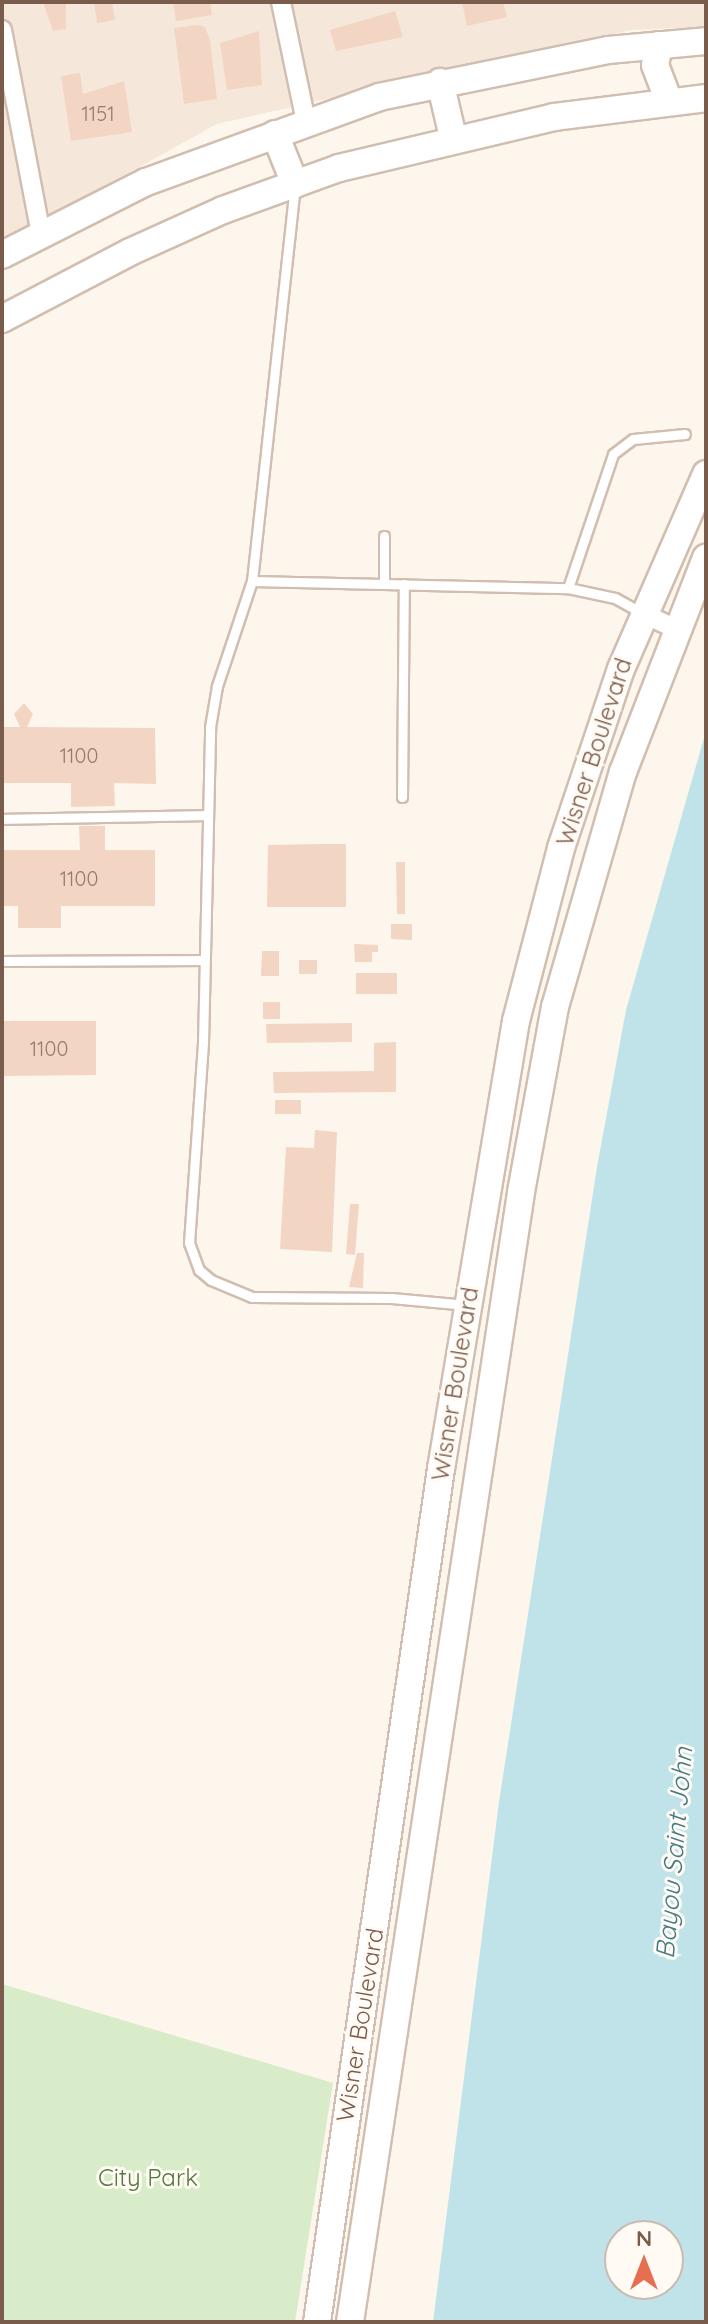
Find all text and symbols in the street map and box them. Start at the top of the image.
house number: 1151 [81,101,115,125]
street label: Wisner Boulevard [550,654,638,850]
house number: 1100 [60,743,98,767]
house number: 1100 [60,866,98,890]
house number: 1100 [30,1036,68,1060]
street label: Wisner Boulevard [425,1285,485,1483]
water label: Bayou Saint John [649,1746,699,1960]
street label: Wisner Boulevard [330,1926,390,2124]
park label: City Park [98,2164,198,2192]
north arrow [604,2220,684,2300]
text: N [636,2224,652,2252]

